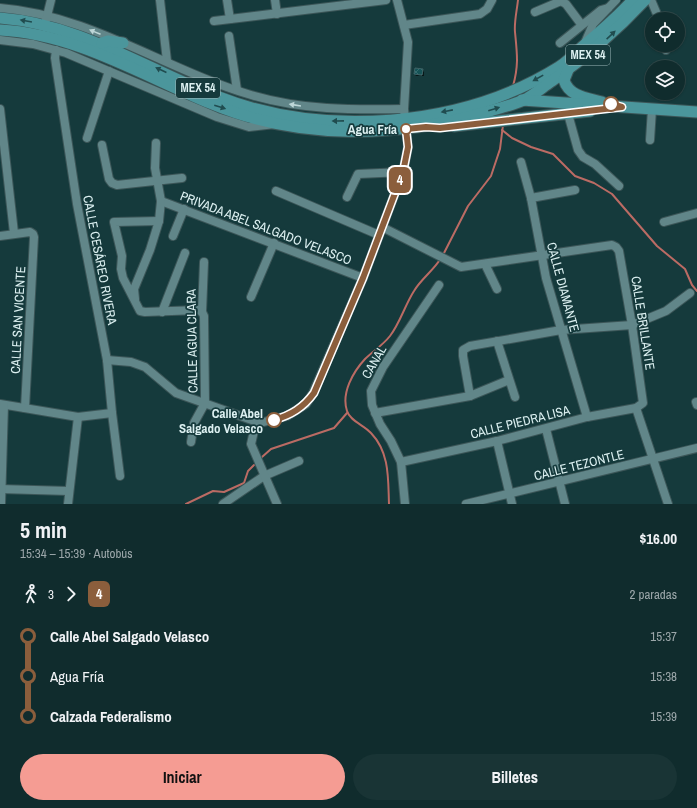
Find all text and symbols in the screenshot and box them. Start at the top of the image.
map controls [645,12,685,100]
button: locate [645,12,685,52]
one-way arrow [20,17,32,23]
one-way arrow [88,28,100,34]
one-way arrow [606,30,616,40]
road number: MEX 54 [566,45,610,65]
button: layers [645,60,685,100]
one-way arrow [154,67,166,73]
one-way arrow [533,75,544,81]
road number: MEX 54 [176,78,220,98]
unlabelled marker [603,96,619,112]
one-way arrow [289,102,301,108]
one-way arrow [215,104,227,110]
one-way arrow [488,106,500,112]
one-way arrow [441,108,453,114]
one-way arrow [331,118,344,124]
place label: Agua Fría [348,121,397,138]
marker: Agua Fría [400,123,412,135]
line badge: 4 [387,167,413,193]
text: 4 [397,171,403,189]
street label: PRIVADA ABEL SALGADO VELASCO [178,187,354,269]
street label: CALLE CESÁREO RIVERA [79,194,121,327]
street label: CALLE DIAMANTE [543,240,583,334]
street label: CALLE SAN VICENTE [7,266,29,374]
street label: CALLE BRILLANTE [627,275,659,371]
street label: CALLE AGUA CLARA [183,288,201,393]
street label: CANAL [358,342,390,382]
street label: CALLE PIEDRA LISA [468,401,572,443]
place label: Calle Abel Salgado Velasco [179,405,263,437]
marker: Calle Abel Salgado Velasco [266,412,282,428]
street label: CALLE TEZONTLE [532,446,626,484]
text: 5 min [20,515,67,545]
text: $16.00 [639,528,677,549]
text: 15:34 – 15:39 · Autobús [20,545,133,562]
icon: walk [20,583,42,605]
icon: forward [60,583,82,605]
text: 4 [96,585,102,603]
text: 3 [48,586,54,603]
text: 2 paradas [630,586,677,603]
text: Calle Abel Salgado Velasco [50,626,209,647]
text: 15:37 [650,628,677,645]
text: Agua Fría [50,666,104,687]
text: 15:38 [650,668,677,685]
text: Calzada Federalismo [50,706,172,727]
text: 15:39 [650,708,677,725]
button: Iniciar [20,754,345,800]
button: Billetes [353,754,677,800]

